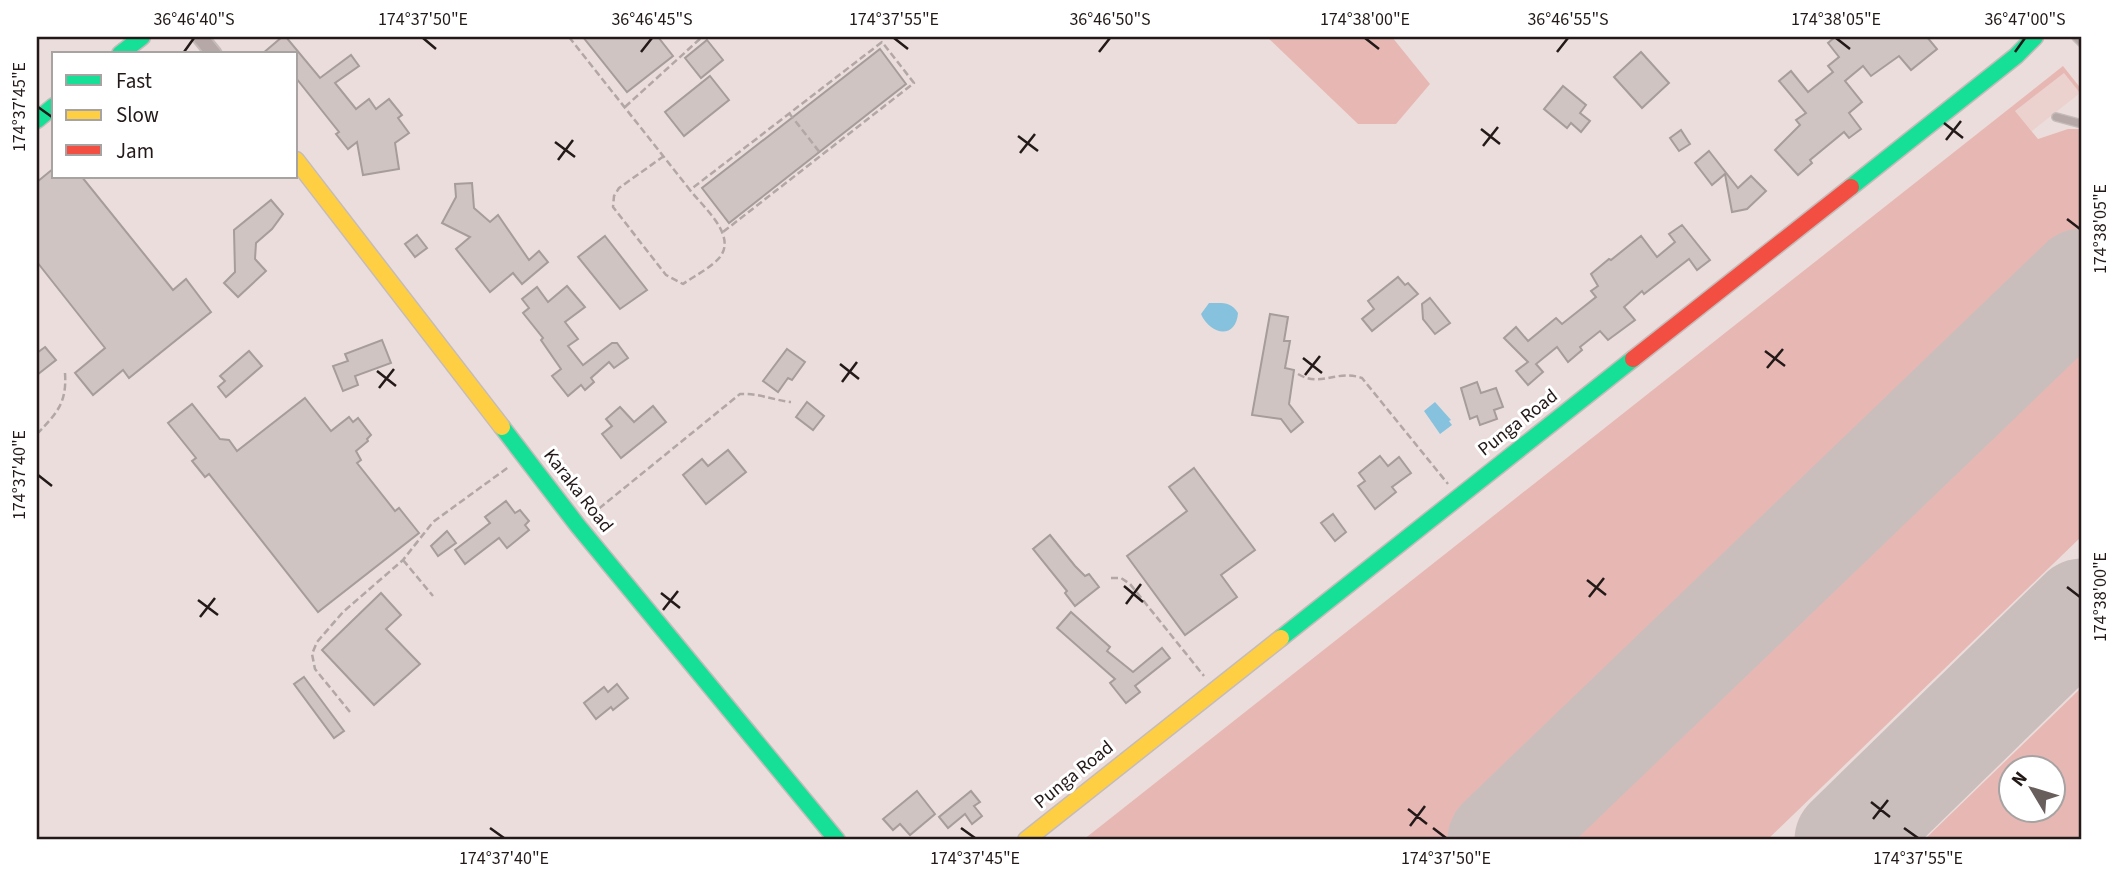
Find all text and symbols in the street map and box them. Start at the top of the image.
text: 36°46'40"S [153,7,235,32]
text: 174°37'50"E [378,7,468,32]
text: 36°46'45"S [611,7,693,32]
text: 174°37'55"E [849,7,939,32]
text: 36°46'50"S [1069,7,1151,32]
text: 174°38'00"E [1320,7,1410,32]
text: 36°46'55"S [1527,7,1609,32]
text: 174°38'05"E [1791,7,1881,32]
text: 36°47'00"S [1984,7,2066,32]
legend [52,52,298,178]
text: 174°37'45"E [7,62,32,152]
text: Fast [116,66,152,96]
text: Slow [116,100,159,130]
text: Jam [116,136,154,166]
text: 174°38'05"E [2088,184,2113,274]
street label: Punga Road [1472,383,1564,463]
text: 174°37'40"E [7,430,32,520]
street label: Karaka Road [537,443,619,539]
text: 174°38'00"E [2088,552,2113,642]
street label: Punga Road [1029,735,1119,815]
north arrow [1996,754,2066,824]
text: N [2005,766,2034,793]
text: 174°37'40"E [459,846,549,871]
text: 174°37'45"E [930,846,1020,871]
text: 174°37'50"E [1401,846,1491,871]
text: 174°37'55"E [1873,846,1963,871]

